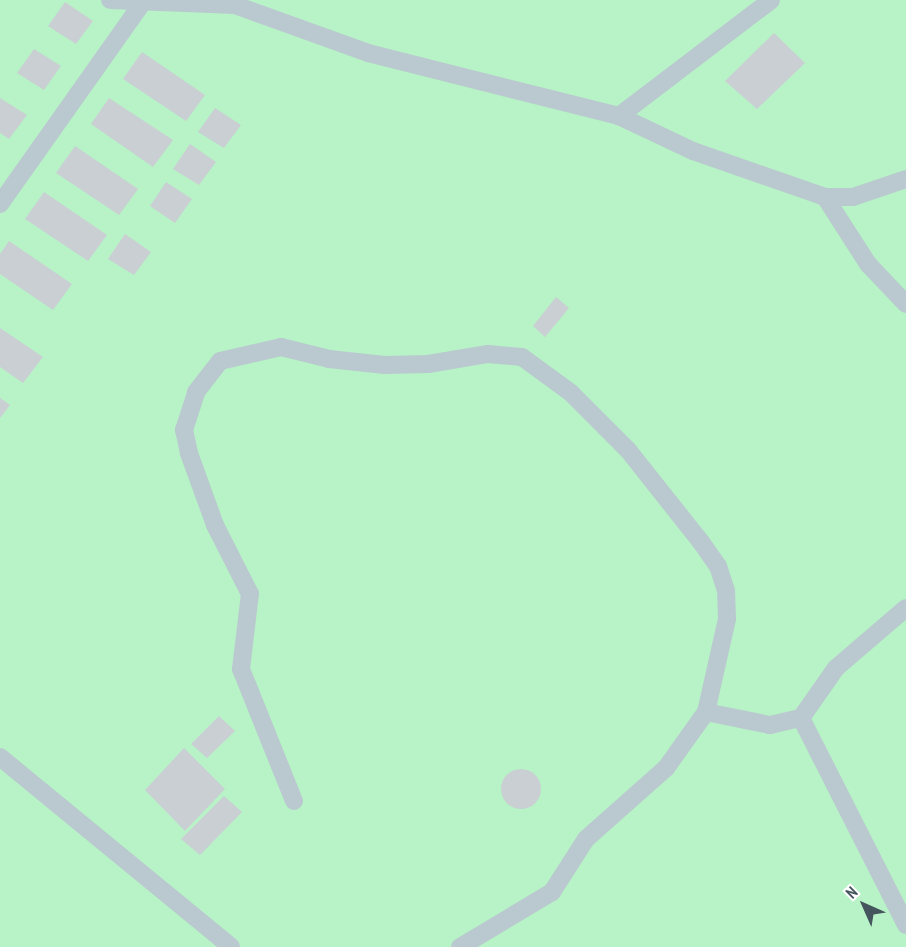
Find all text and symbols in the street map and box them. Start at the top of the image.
north arrow [834,875,894,935]
text: N [841,882,861,902]

